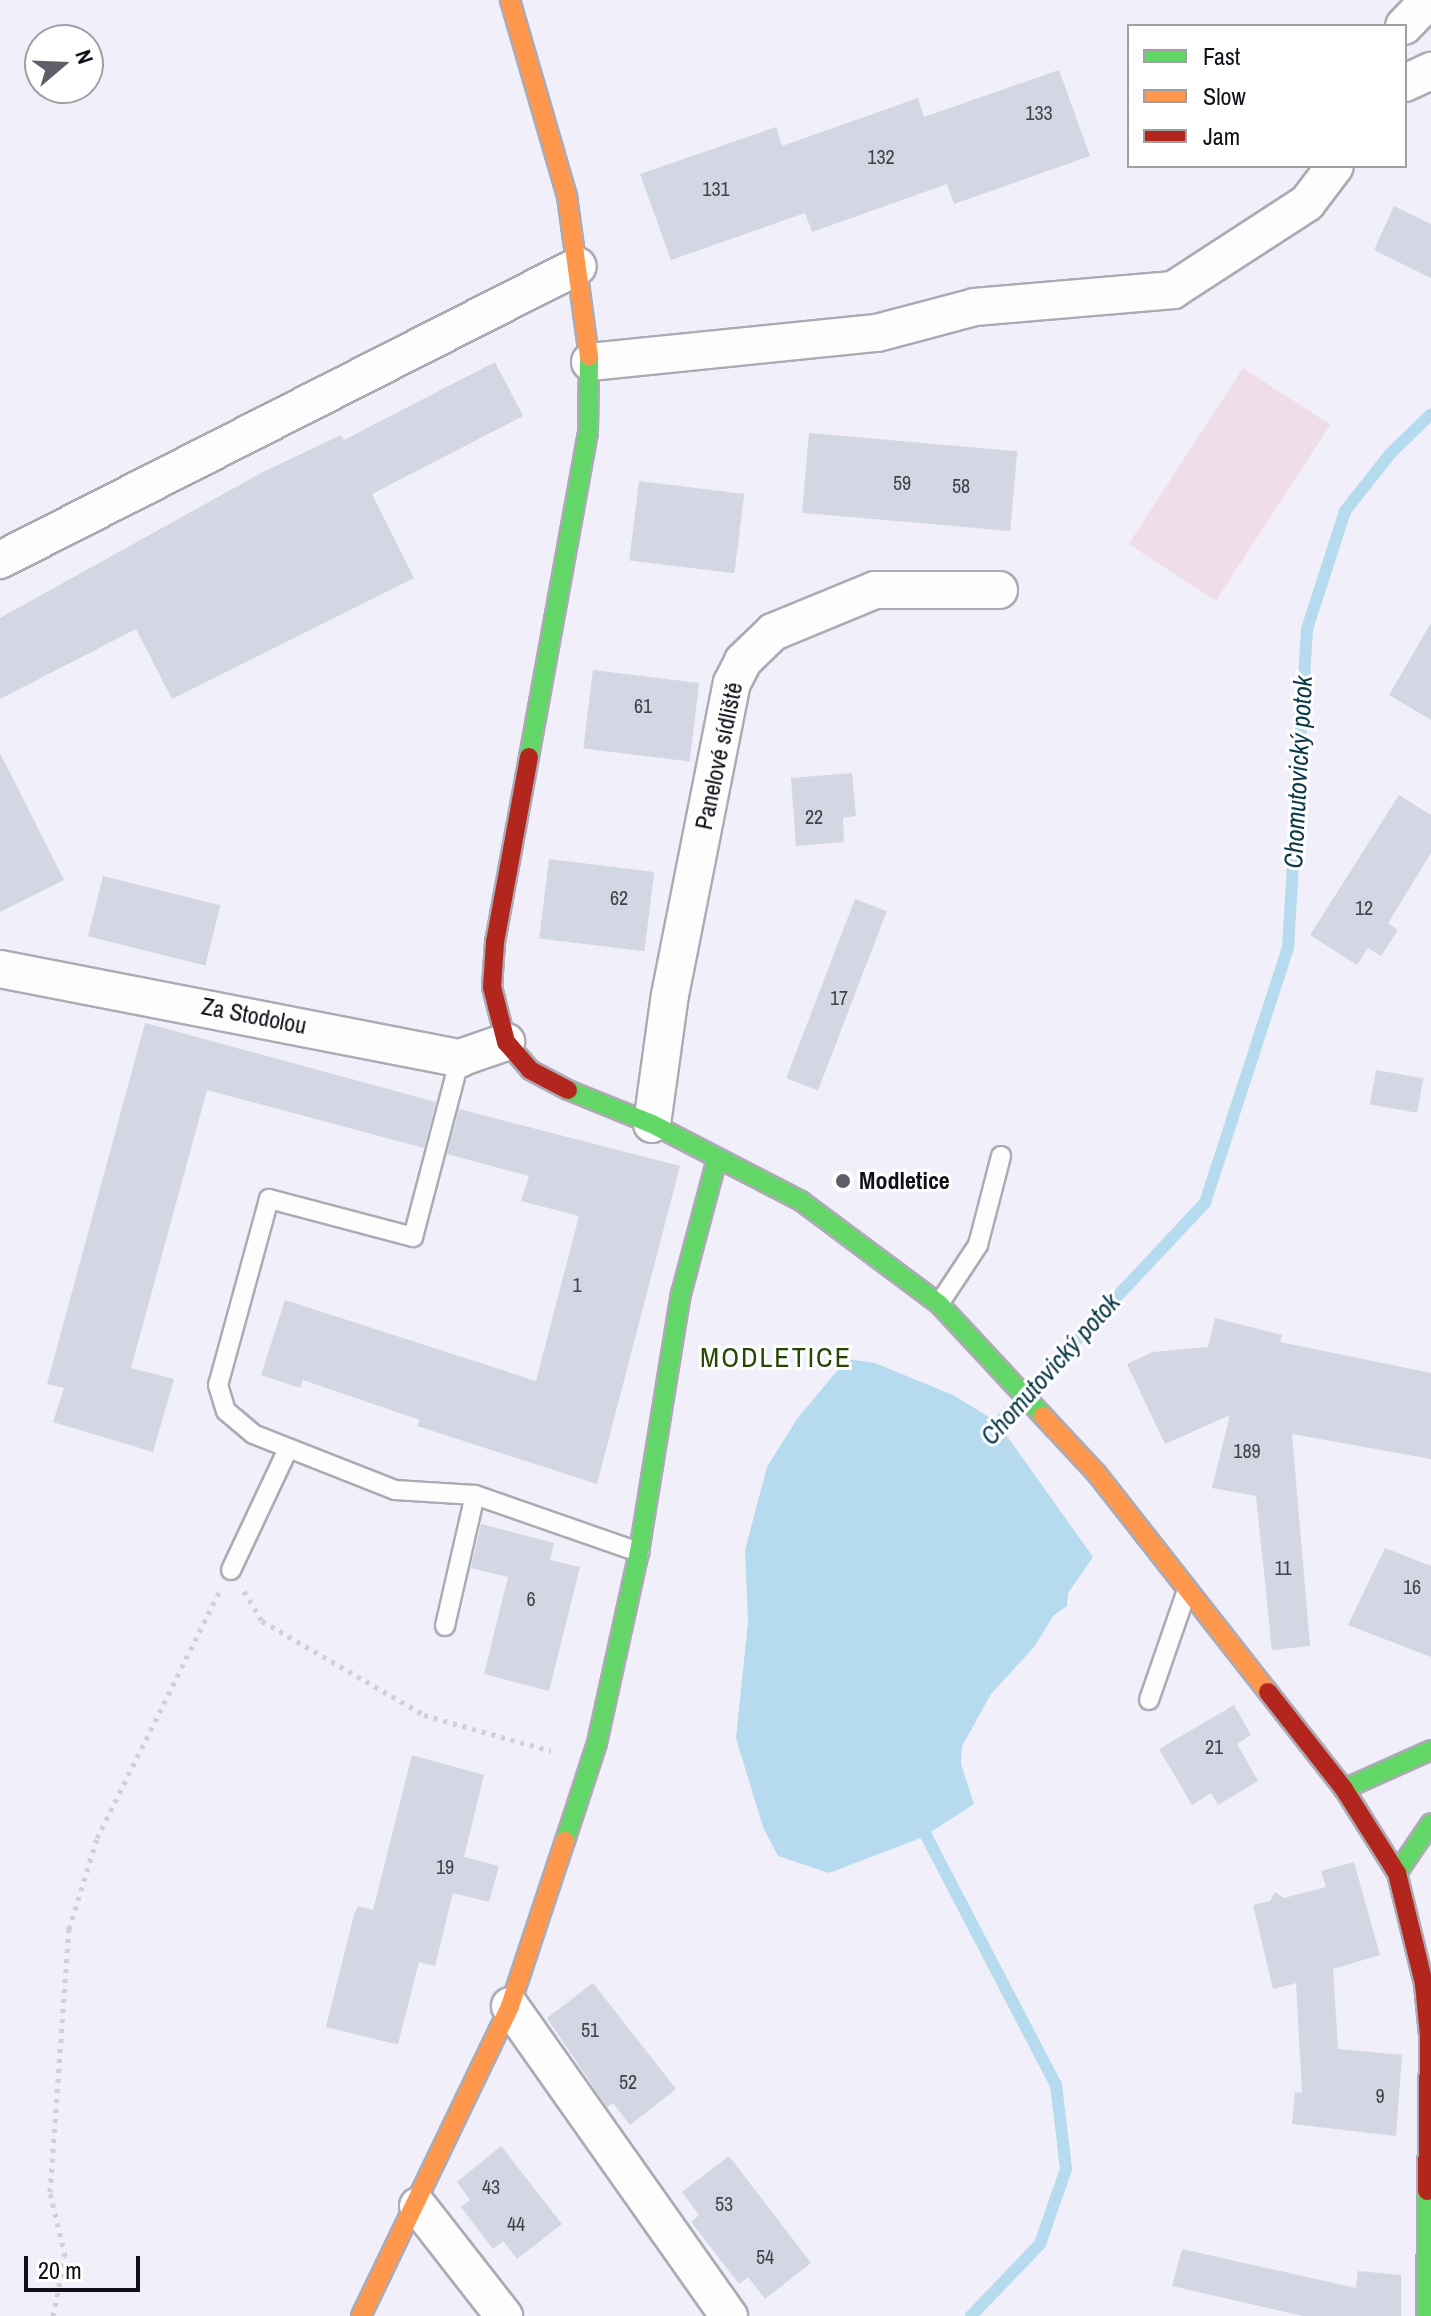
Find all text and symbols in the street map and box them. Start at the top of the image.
north arrow [24,24,104,104]
legend [1127,24,1407,168]
text: Fast [1203,40,1240,72]
text: N [68,46,101,68]
text: Slow [1203,80,1246,112]
house number: 133 [1025,100,1053,124]
text: Jam [1203,120,1240,152]
house number: 132 [867,144,895,168]
house number: 131 [702,176,730,200]
house number: 59 [893,470,911,494]
house number: 58 [952,473,970,497]
water label: Chomutovický potok [1277,675,1319,869]
street label: Panelové sídliště [689,680,749,832]
house number: 61 [634,693,652,717]
house number: 22 [805,804,823,828]
house number: 62 [610,885,628,909]
house number: 12 [1355,895,1373,919]
house number: 17 [830,985,848,1009]
street label: Za Stodolou [199,992,309,1040]
place label: Modletice [859,1167,950,1195]
marker: Modletice [834,1172,852,1190]
house number: 1 [572,1272,582,1296]
water label: Chomutovický potok [974,1287,1126,1451]
district label: MODLETICE [700,1340,852,1374]
house number: 189 [1233,1438,1261,1462]
house number: 11 [1274,1555,1292,1579]
house number: 16 [1403,1574,1421,1598]
house number: 6 [526,1586,536,1610]
house number: 21 [1205,1734,1223,1758]
house number: 19 [436,1854,454,1878]
house number: 51 [581,2017,599,2041]
house number: 52 [619,2069,637,2093]
house number: 9 [1375,2083,1385,2107]
house number: 43 [482,2174,500,2198]
house number: 53 [715,2191,733,2215]
house number: 44 [507,2211,525,2235]
scale bar [28,2240,144,2290]
house number: 54 [756,2244,774,2268]
text: 20 m [38,2254,82,2286]

